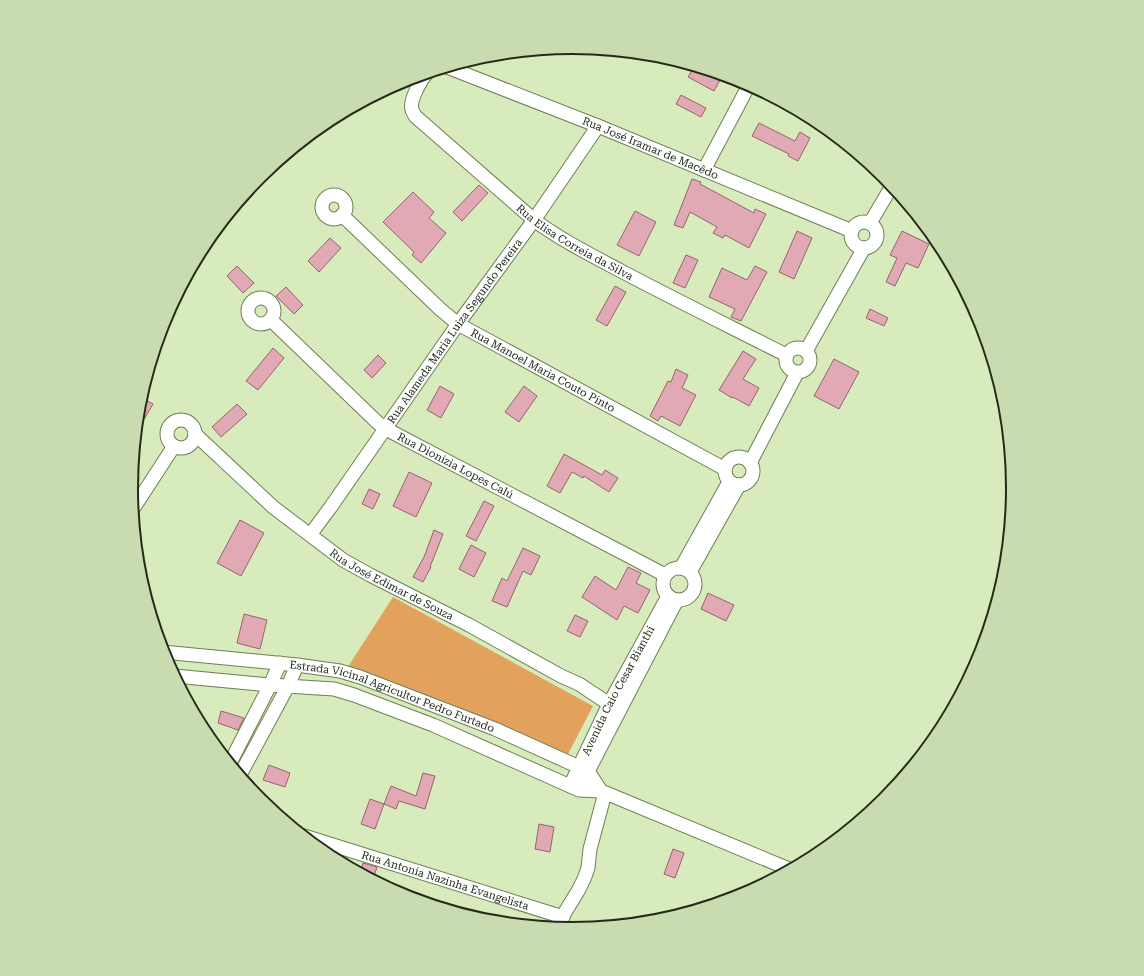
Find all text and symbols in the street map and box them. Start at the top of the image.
street label: Rua José Iramar de Macêdo [580,115,721,182]
street label: Rua Elisa Correia da Silva [514,202,635,283]
street label: Rua Alameda Maria Luiza Segundo Pereira [385,236,525,426]
street label: Rua Manoel Maria Couto Pinto [468,326,617,415]
street label: Rua Dionizia Lopes Calú [395,430,516,502]
street label: Rua José Edimar de Souza [327,546,456,623]
street label: Avenida Caio Cesar Bianthi [580,623,658,757]
street label: Estrada Vicinal Agricultor Pedro Furtado [289,658,497,735]
street label: Rua Antonia Nazinha Evangelista [360,848,530,913]

